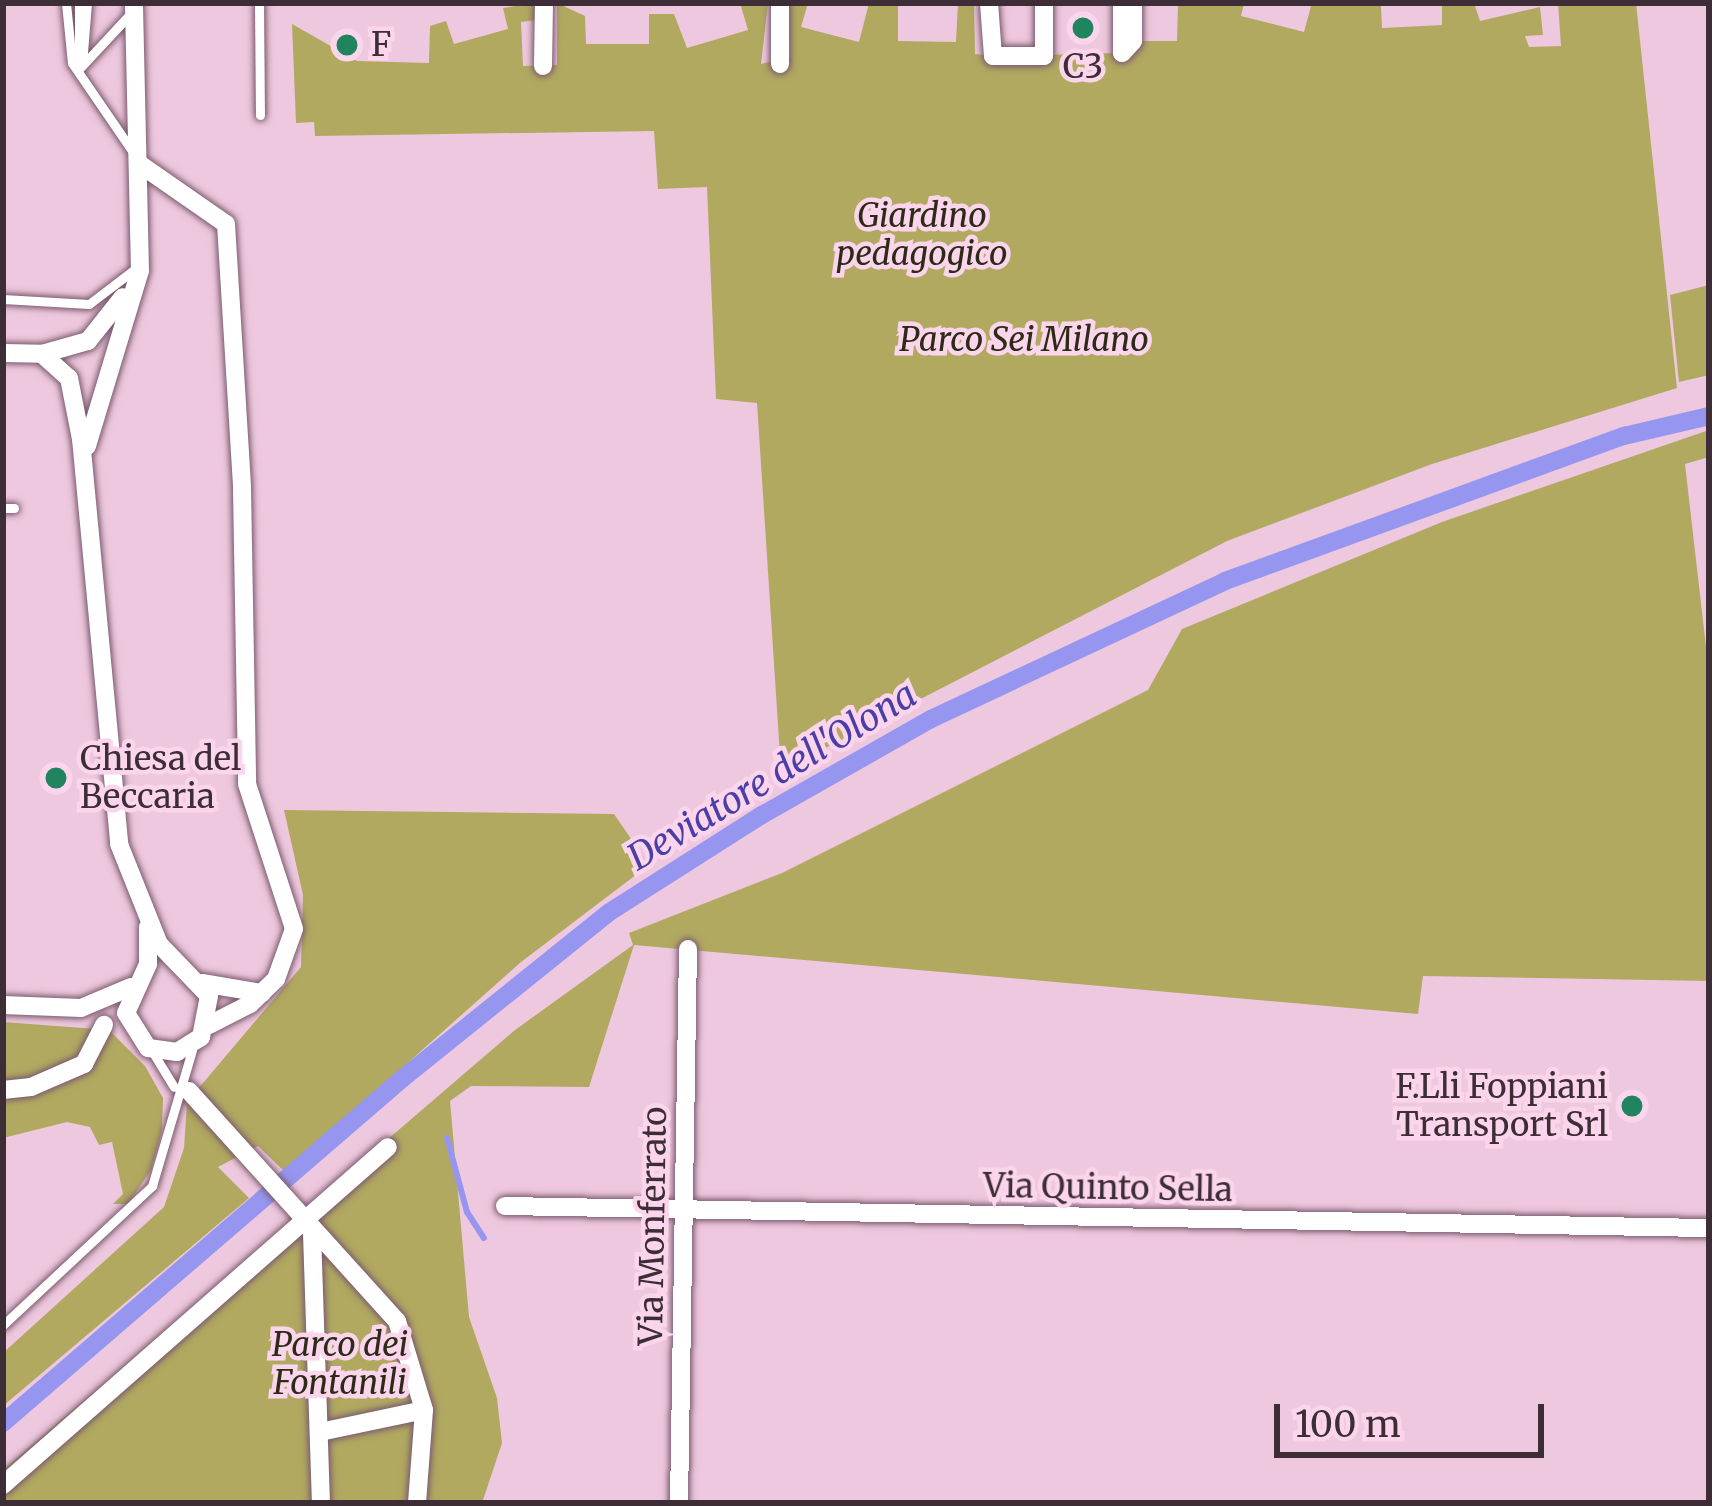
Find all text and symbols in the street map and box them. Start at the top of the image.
marker: C3 [1070,15,1096,41]
place label: F [371,25,391,65]
marker: F [334,32,360,58]
place label: C3 [1063,47,1103,87]
park label: Giardino pedagogico [836,196,1008,274]
park label: Parco Sei Milano [899,320,1149,360]
water label: Deviatore dell'Olona [620,673,924,879]
place label: Chiesa del Beccaria [80,739,241,817]
marker: Chiesa del Beccaria [43,765,69,791]
place label: F.Lli Foppiani Transport Srl [1395,1067,1608,1145]
marker: F.Lli Foppiani Transport Srl [1619,1093,1645,1119]
street label: Via Monferrato [631,1106,675,1346]
street label: Via Quinto Sella [983,1166,1233,1210]
park label: Parco dei Fontanili [272,1325,408,1403]
scale bar [1280,1380,1550,1454]
text: 100 m [1295,1402,1401,1447]

